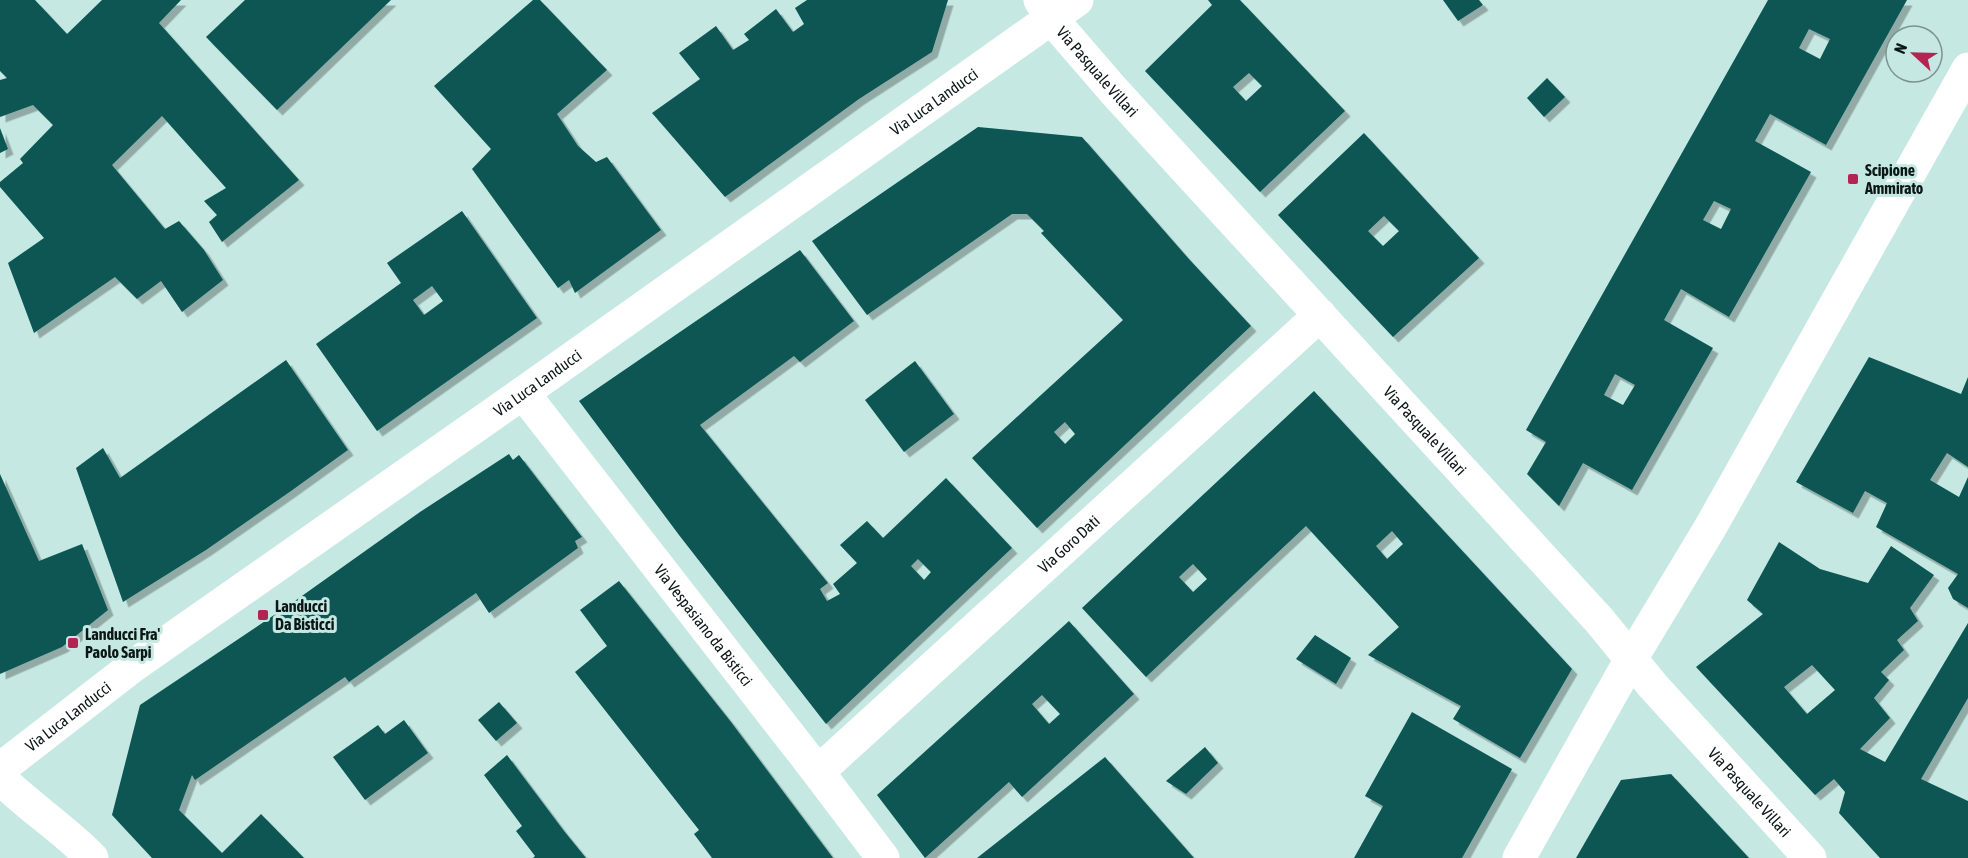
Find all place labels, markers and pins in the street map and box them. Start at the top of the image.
place label: Scipione Ammirato [1864,161,1924,197]
marker: Scipione Ammirato [1846,172,1860,186]
place label: Landucci Da Bisticci [275,597,335,633]
marker: Landucci Da Bisticci [256,608,270,622]
place label: Landucci Fra' Paolo Sarpi [85,625,160,661]
marker: Landucci Fra' Paolo Sarpi [66,636,80,650]

